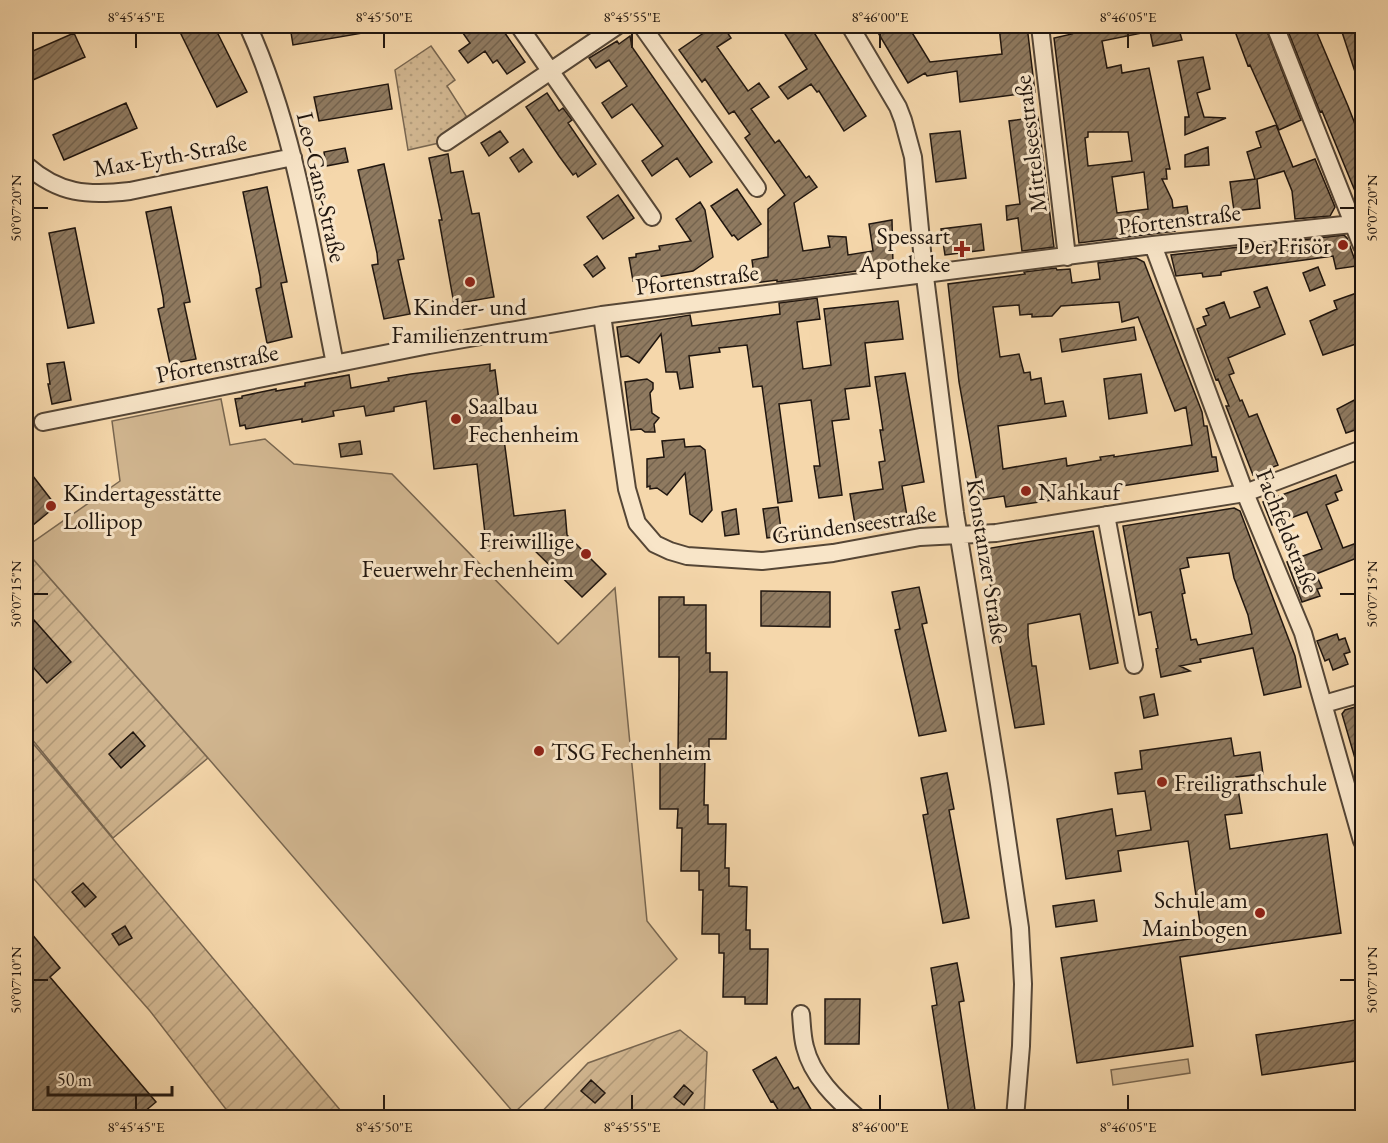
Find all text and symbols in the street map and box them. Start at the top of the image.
text: 8°45'45"E [108,7,165,26]
text: 8°45'50"E [356,7,413,26]
text: 8°45'55"E [604,7,661,26]
text: 8°46'00"E [852,7,909,26]
text: 8°46'05"E [1100,7,1157,26]
street label: Mittelseestraße [1006,73,1054,215]
street label: Leo-Gans-Straße [290,109,354,265]
street label: Max-Eyth-Straße [91,126,249,184]
text: 50°07'20"N [6,174,25,242]
text: 50°07'20"N [1362,174,1381,242]
street label: Pfortenstraße [1116,196,1242,242]
place label: Spessart Apotheke [858,220,950,279]
place label: Der Frisör [1237,230,1331,261]
marker: Der Frisör [1336,238,1350,252]
marker: Spessart Apotheke [955,242,969,256]
street label: Pfortenstraße [634,256,760,302]
marker: Kinder- und Familienzentrum [463,275,477,289]
place label: Kinder- und Familienzentrum [391,291,549,350]
street label: Pfortenstraße [153,336,281,390]
place label: Saalbau Fechenheim [468,390,579,449]
marker: Saalbau Fechenheim [449,412,463,426]
street label: Fachfeldstraße [1249,464,1327,598]
street label: Konstanzer Straße [960,476,1016,646]
place label: Nahkauf [1038,476,1123,507]
place label: Kindertagesstätte Lollipop [63,477,221,536]
marker: Nahkauf [1019,484,1033,498]
street label: Gründenseestraße [770,497,938,551]
marker: Kindertagesstätte Lollipop [44,499,58,513]
place label: Freiwillige Feuerwehr Fechenheim [362,525,574,584]
marker: Freiwillige Feuerwehr Fechenheim [579,547,593,561]
text: 50°07'15"N [6,560,25,628]
text: 50°07'15"N [1362,560,1381,628]
place label: TSG Fechenheim [551,736,712,767]
marker: TSG Fechenheim [532,744,546,758]
place label: Freiligrathschule [1174,767,1327,798]
marker: Freiligrathschule [1155,775,1169,789]
place label: Schule am Mainbogen [1142,884,1248,943]
marker: Schule am Mainbogen [1253,906,1267,920]
text: 50°07'10"N [6,946,25,1014]
text: 50°07'10"N [1362,946,1381,1014]
scale bar [48,1059,172,1097]
text: 50 m [57,1068,92,1091]
text: 8°45'45"E [108,1117,165,1136]
text: 8°45'50"E [356,1117,413,1136]
text: 8°45'55"E [604,1117,661,1136]
text: 8°46'00"E [852,1117,909,1136]
text: 8°46'05"E [1100,1117,1157,1136]

